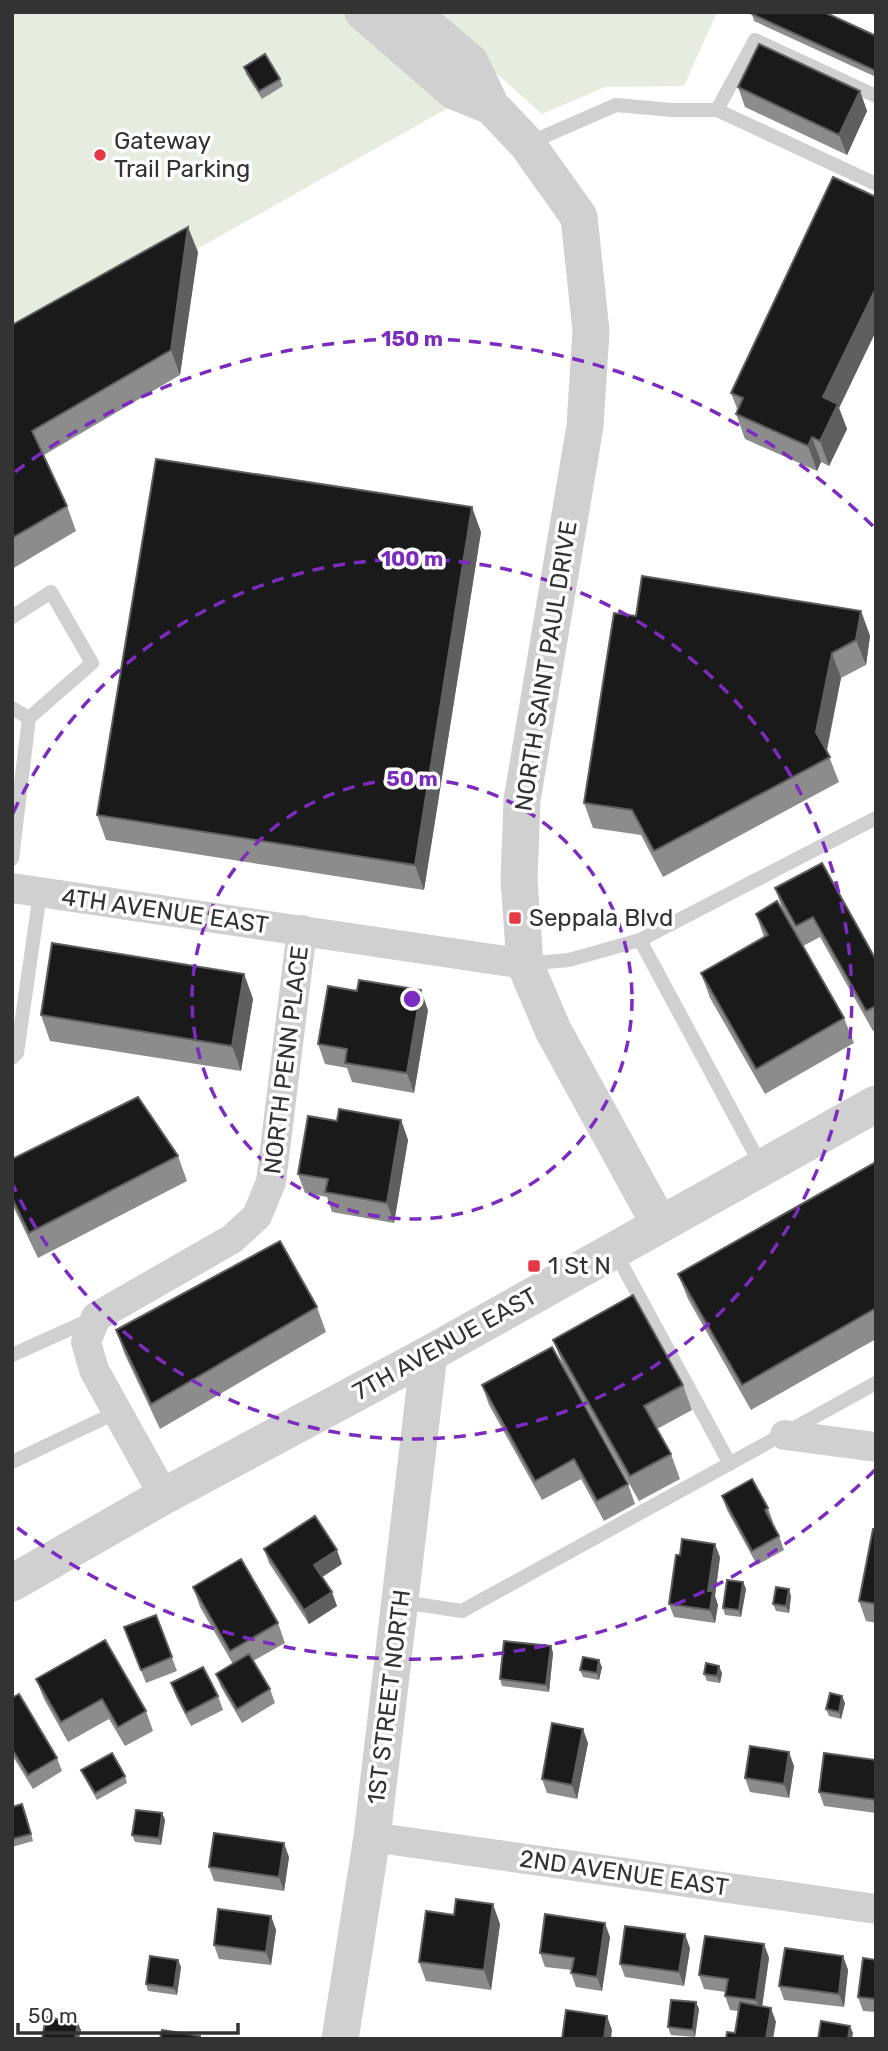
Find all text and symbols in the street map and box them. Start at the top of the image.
place label: Gateway Trail Parking [114,127,250,183]
marker: Gateway Trail Parking [92,147,108,163]
text: 150 m [381,326,443,351]
street label: NORTH SAINT PAUL DRIVE [509,519,583,813]
text: 100 m [381,546,443,571]
text: 50 m [386,766,438,791]
street label: 4TH AVENUE EAST [60,883,270,939]
place label: Seppala Blvd [529,904,673,932]
marker: Seppala Blvd [507,910,523,926]
street label: NORTH PENN PLACE [258,944,314,1176]
centre of rings [400,987,424,1011]
place label: 1 St N [548,1252,611,1280]
marker: 1 St N [526,1258,542,1274]
street label: 7TH AVENUE EAST [348,1282,542,1406]
street label: 1ST STREET NORTH [362,1588,416,1806]
street label: 2ND AVENUE EAST [518,1844,730,1902]
scale bar [18,1992,238,2036]
text: 50 m [28,2003,78,2028]

